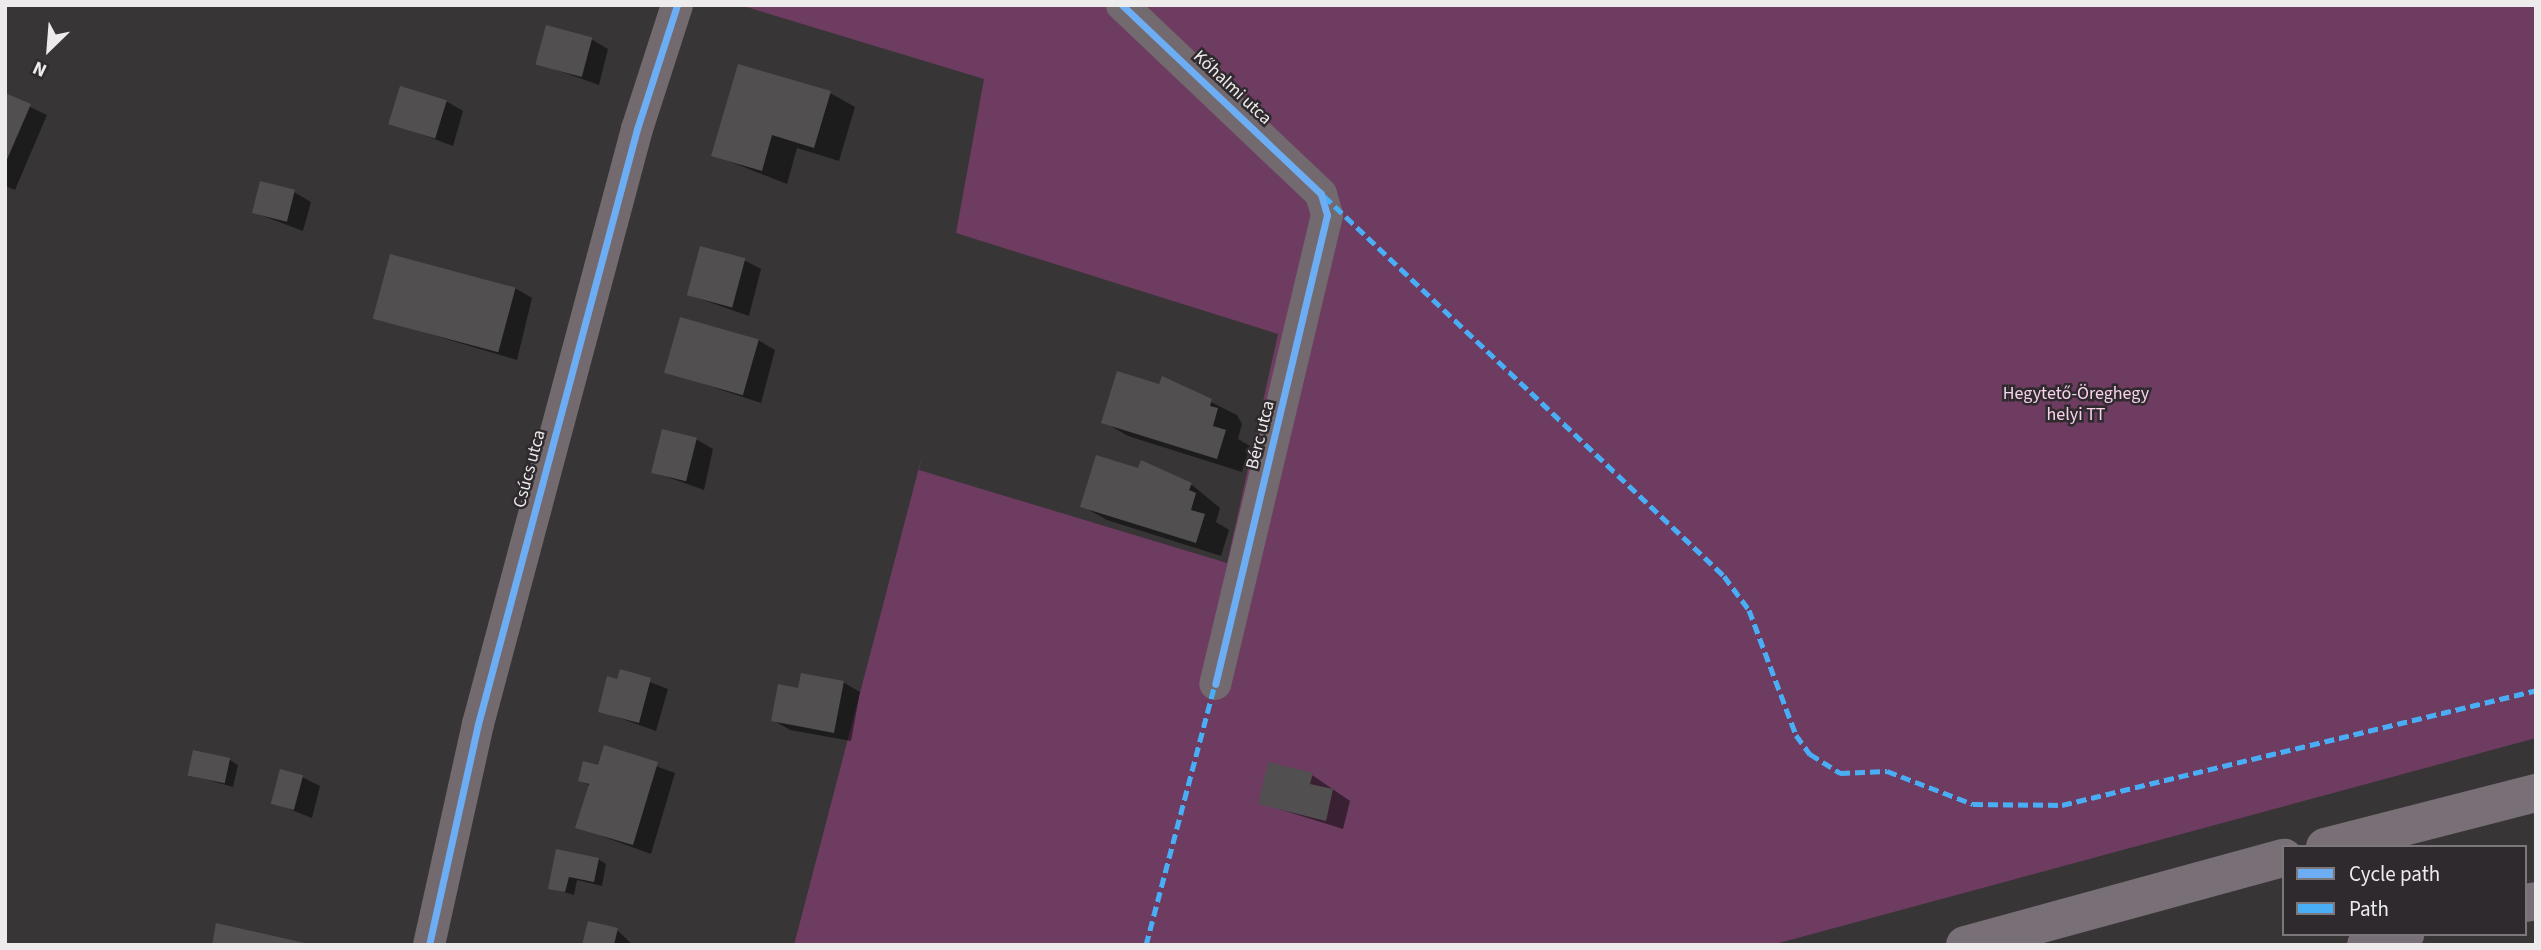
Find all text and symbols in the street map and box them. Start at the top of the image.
north arrow [14,14,84,84]
street label: Kőhalmi utca [1188,46,1276,130]
text: N [28,54,51,83]
park label: Hegytető-Öreghegy helyi TT [2003,384,2149,426]
street label: Bérc utca [1242,398,1280,472]
street label: Csúcs utca [509,428,551,510]
legend [2282,845,2527,936]
text: Cycle path [2349,859,2440,889]
text: Path [2349,894,2389,924]

